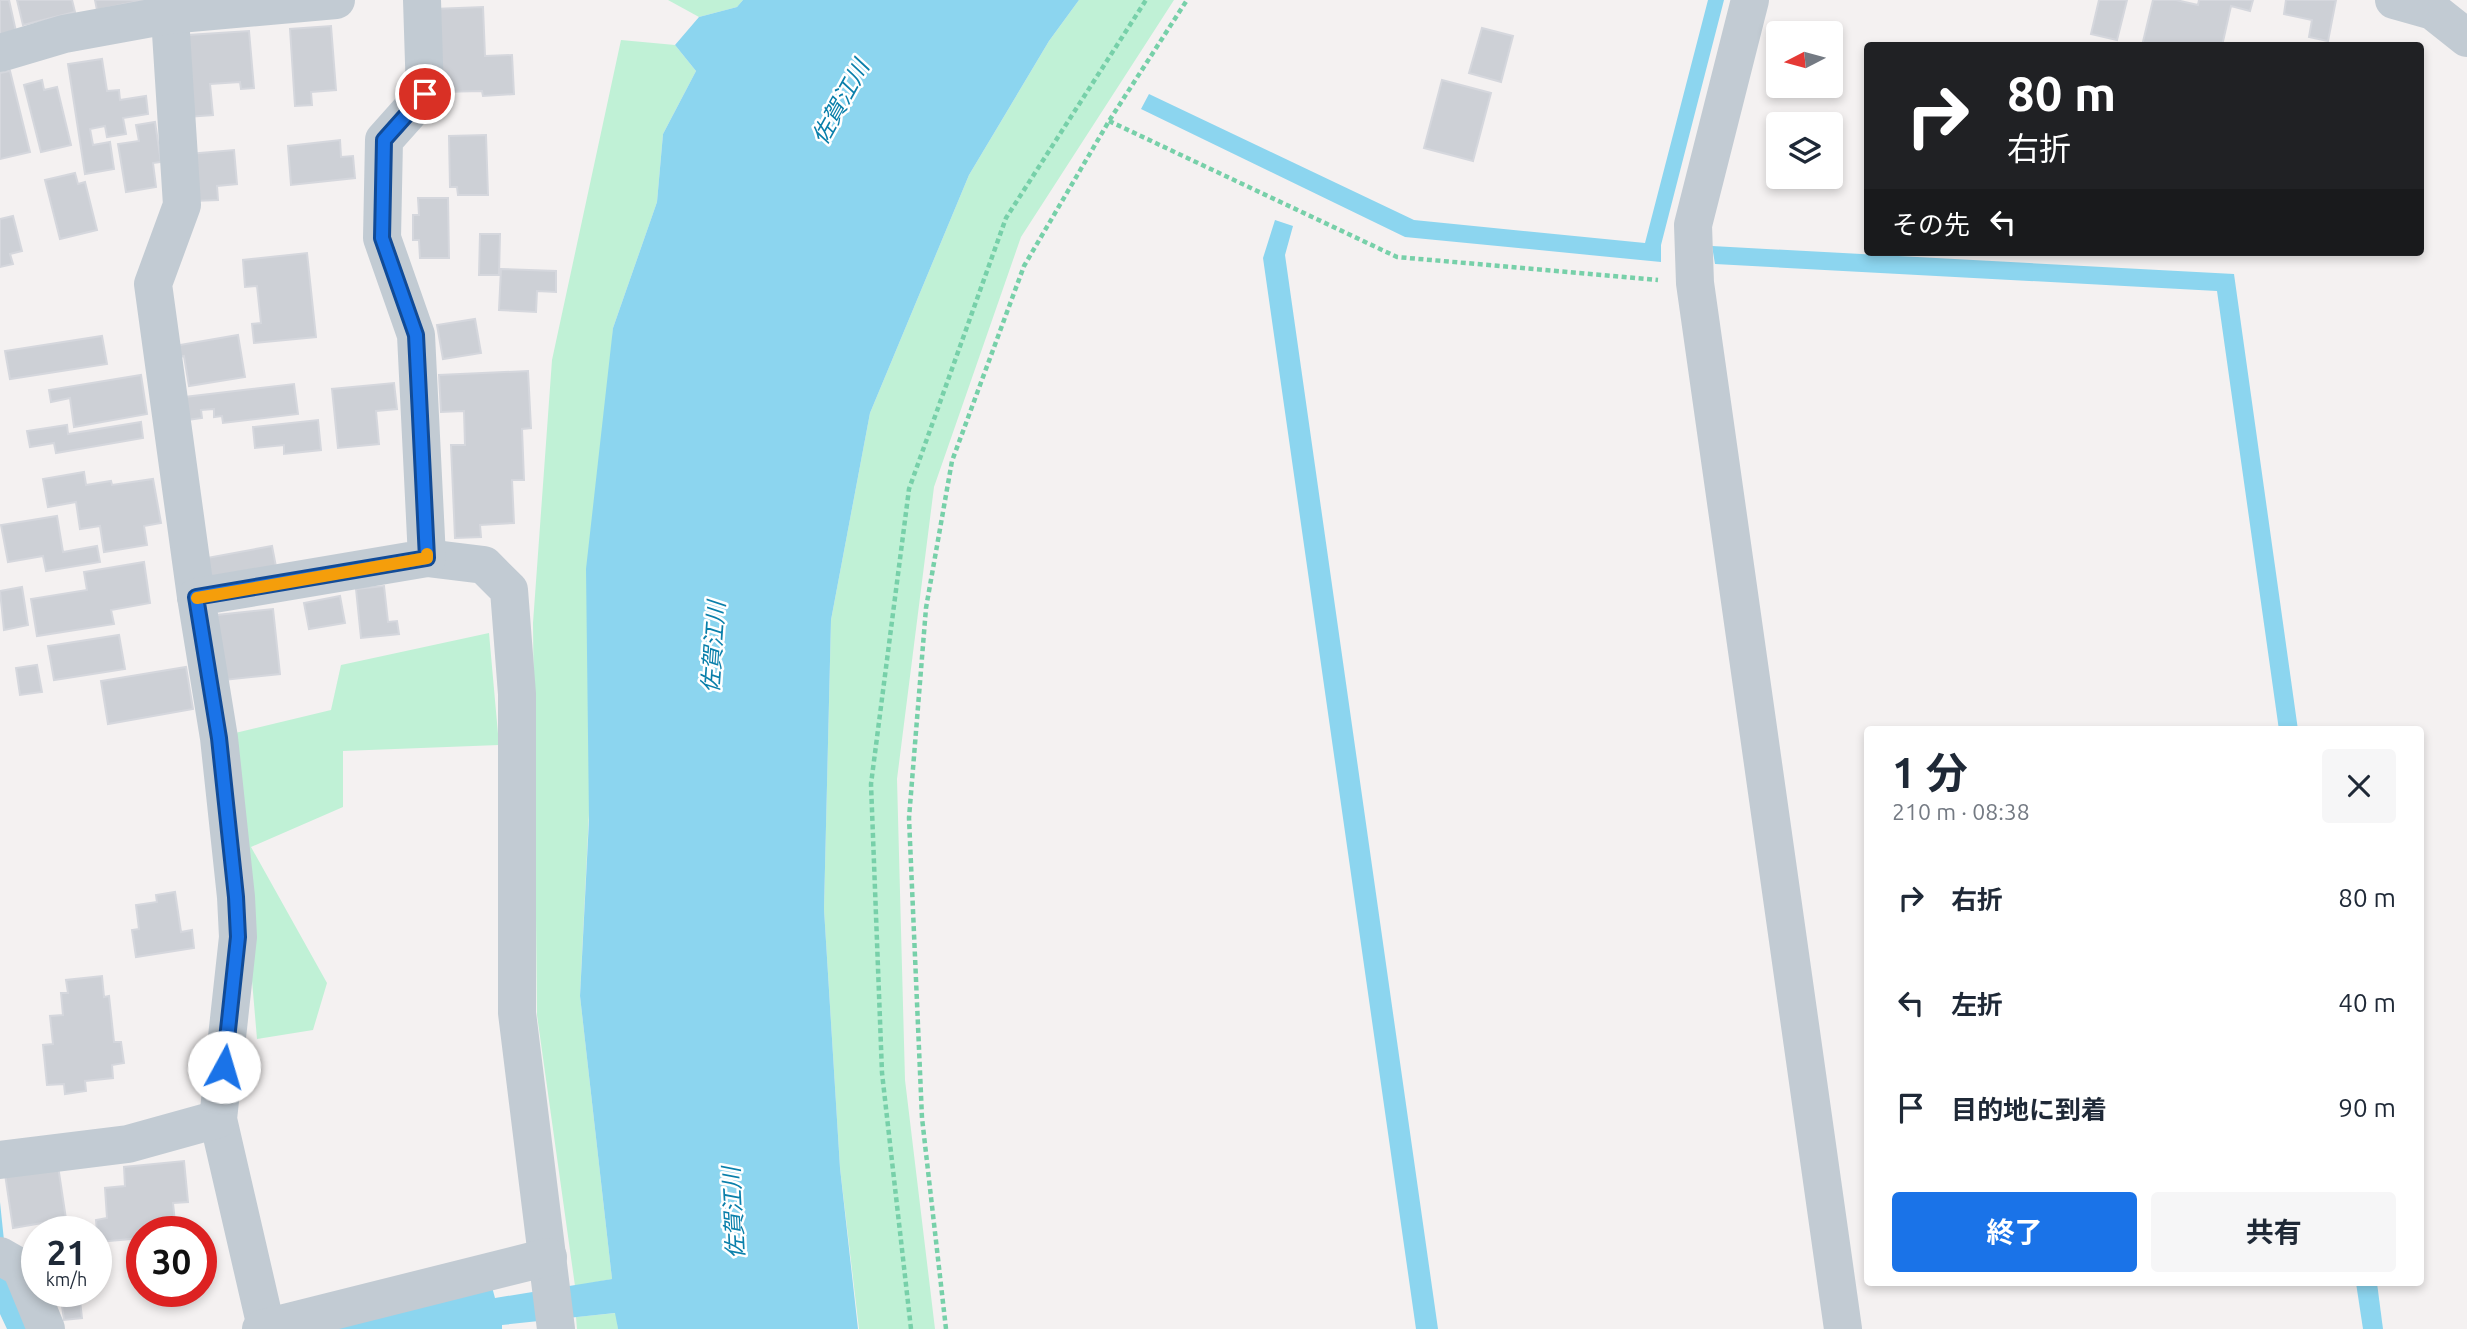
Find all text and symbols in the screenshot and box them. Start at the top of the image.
north arrow [1766,21,1843,98]
map controls [1766,21,1843,189]
water label: 佐賀江川 [807,53,875,148]
pin [395,64,455,124]
text: 80 m [2007,65,2116,120]
icon: right [1892,70,1983,161]
icon: arrive [406,75,444,113]
button: layers [1766,112,1843,189]
text: 右折 [2007,130,2071,166]
icon: left [1984,203,2022,241]
text: その先 [1892,210,1970,239]
water label: 佐賀江川 [697,597,729,694]
text: 1 分 [1892,749,1968,796]
button: close [2322,749,2396,823]
text: 210 m · 08:38 [1892,799,2030,824]
icon: right [1892,879,1930,917]
text: 80 m [2338,883,2396,912]
text: 右折 [1951,885,2003,914]
icon: left [1892,984,1930,1022]
text: 40 m [2338,988,2396,1017]
text: 左折 [1951,990,2003,1019]
position arrow [187,1030,261,1104]
icon: arrive [1892,1089,1930,1127]
text: 90 m [2338,1093,2396,1122]
text: 目的地に到着 [1951,1095,2107,1124]
water label: 佐賀江川 [718,1163,748,1260]
button: 終了 [1892,1192,2137,1272]
button: 共有 [2151,1192,2396,1272]
speed limit sign: 30 [126,1216,217,1307]
text: 21 [47,1232,86,1272]
text: km/h [46,1269,87,1289]

